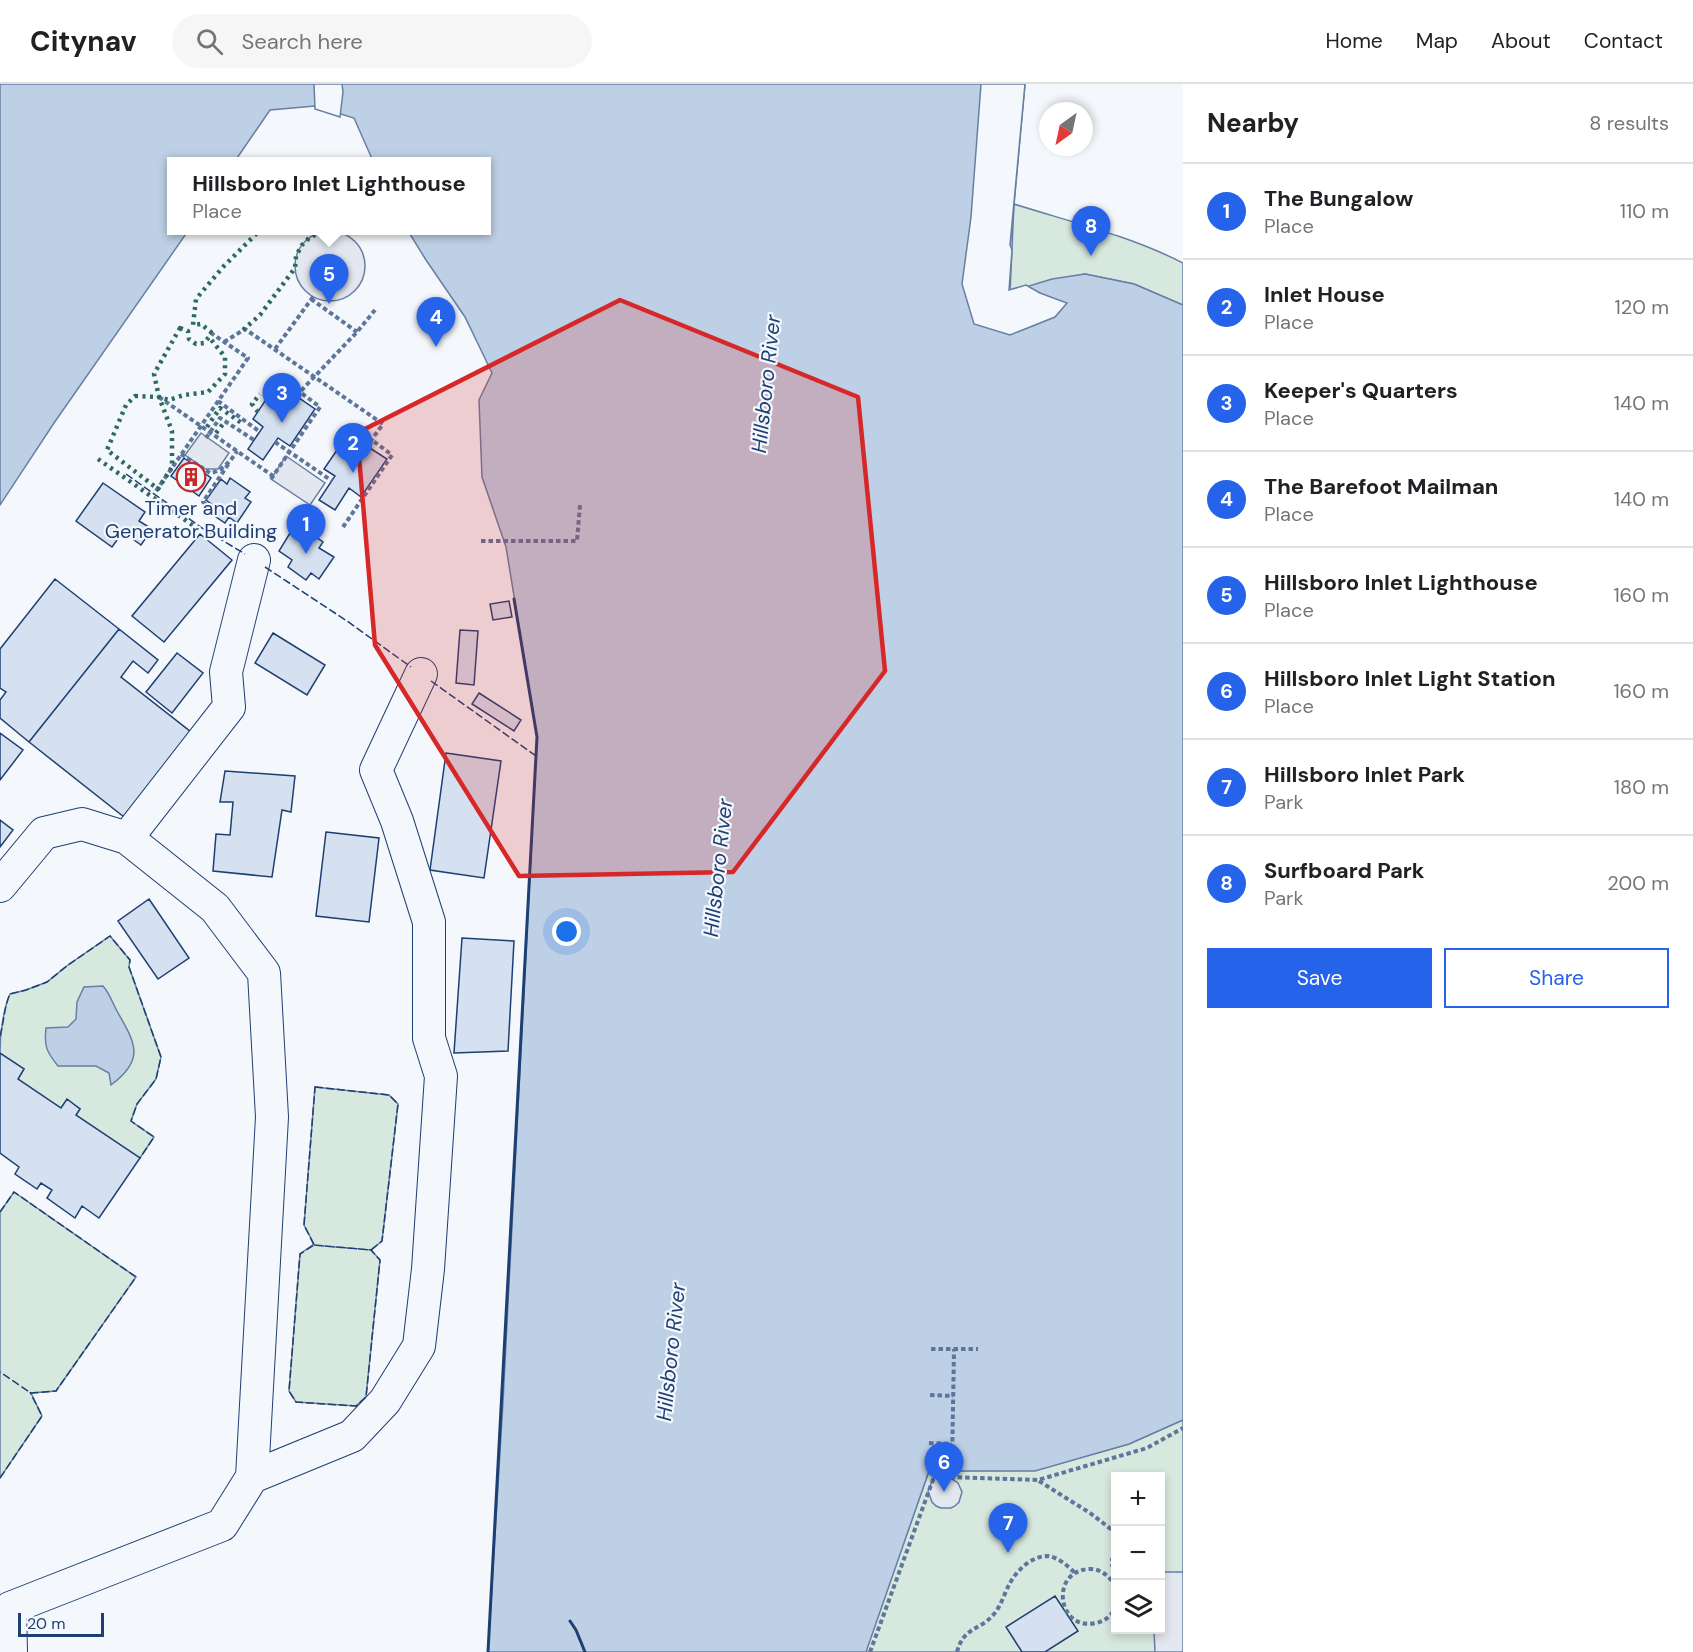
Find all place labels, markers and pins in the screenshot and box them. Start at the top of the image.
pin: 8 [1072,206,1110,256]
pin: 5 [310,254,348,304]
pin: 4 [416,298,456,347]
pin: 3 [262,374,302,423]
pin: 2 [334,424,372,473]
building icon: Timer and Generator Building [175,461,207,493]
place label: Timer and Generator Building [105,495,277,544]
pin: 1 [286,504,326,554]
pin: 6 [924,1442,964,1492]
pin: 7 [988,1504,1028,1553]

